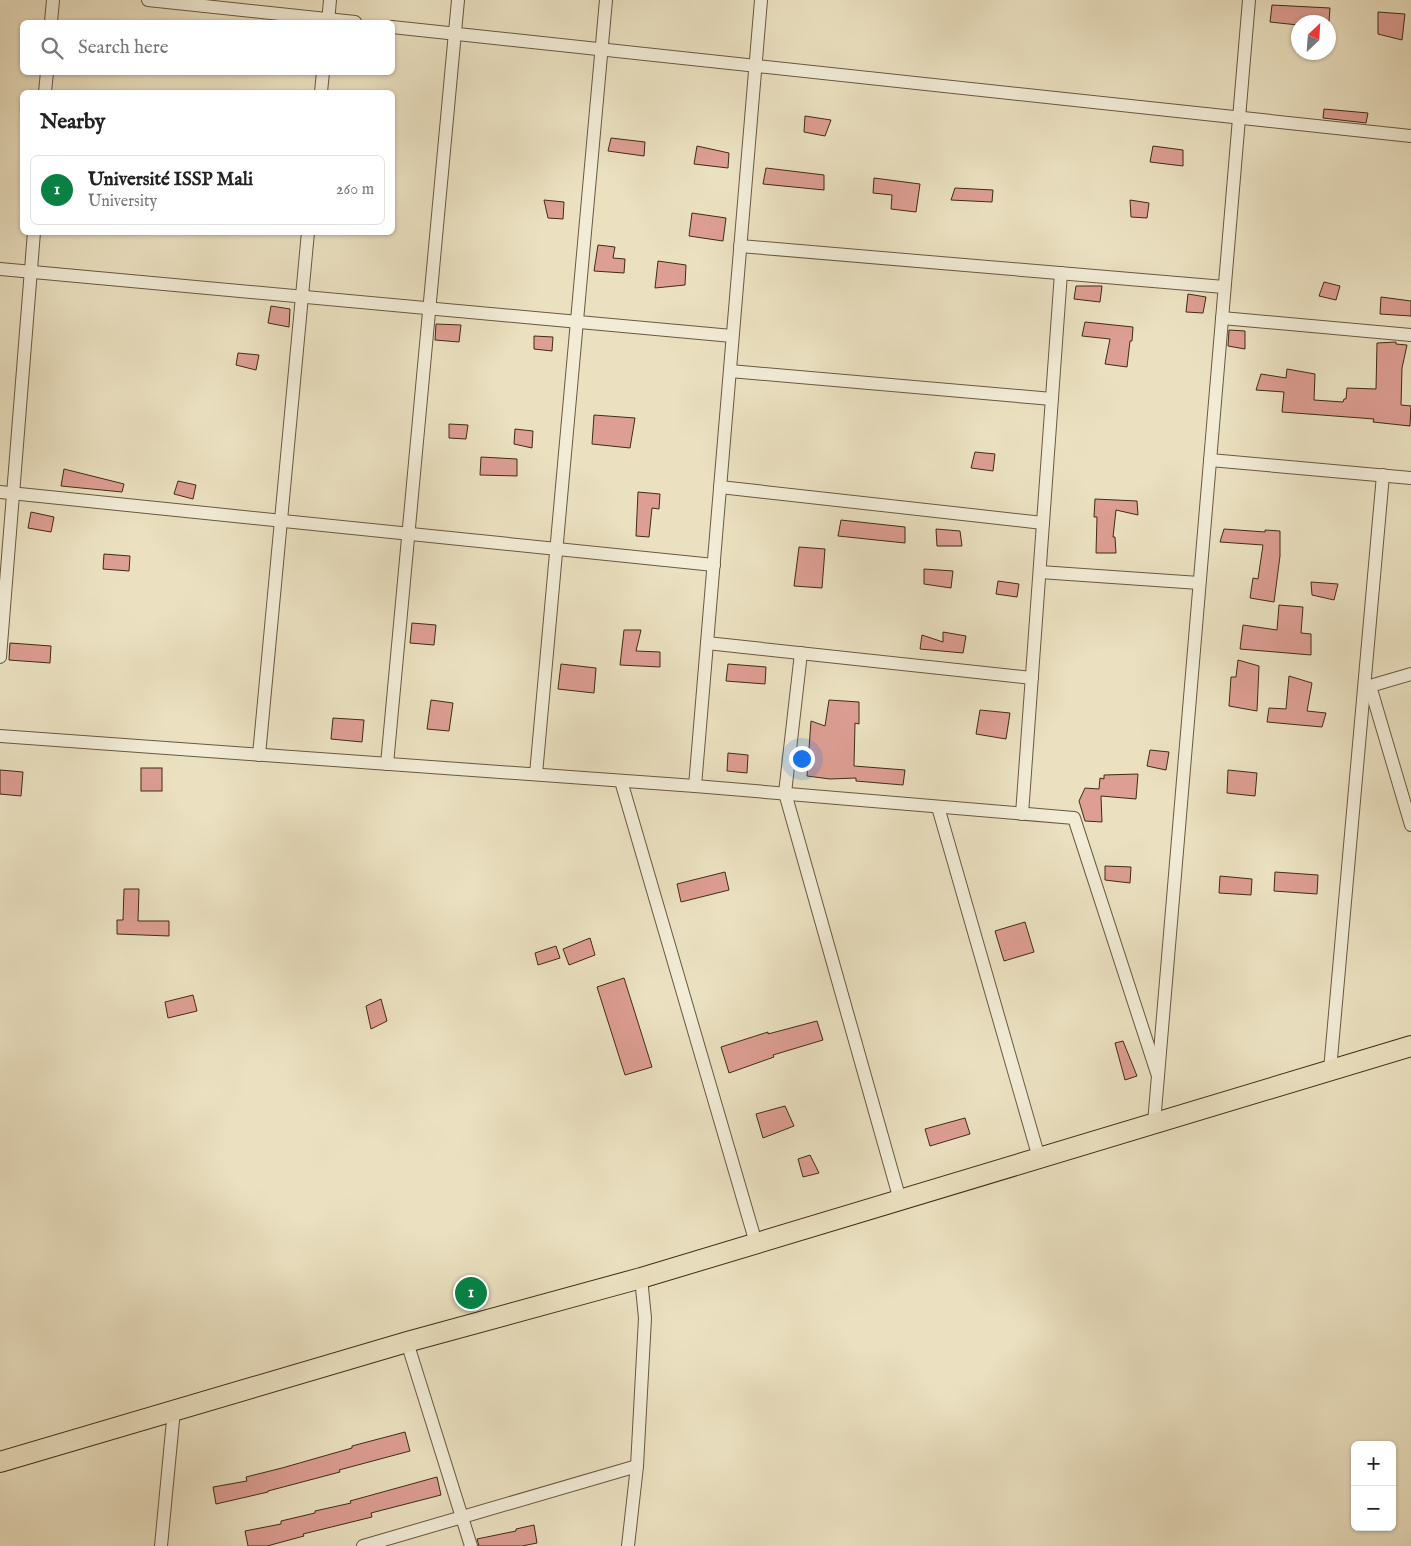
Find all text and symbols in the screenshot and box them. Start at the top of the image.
north arrow [1291,15,1336,60]
search box [20,20,395,75]
icon: search [38,34,66,62]
text: Search here [78,36,169,60]
text: Nearby [40,109,105,136]
text: Université ISSP Mali [88,168,253,192]
text: 1 [54,180,60,200]
text: 260 m [336,180,374,200]
text: University [88,192,157,212]
your location [789,746,815,772]
pin: 1 [455,1274,487,1312]
map controls [1351,1441,1396,1531]
button: + [1351,1441,1396,1486]
button: − [1351,1486,1396,1531]

